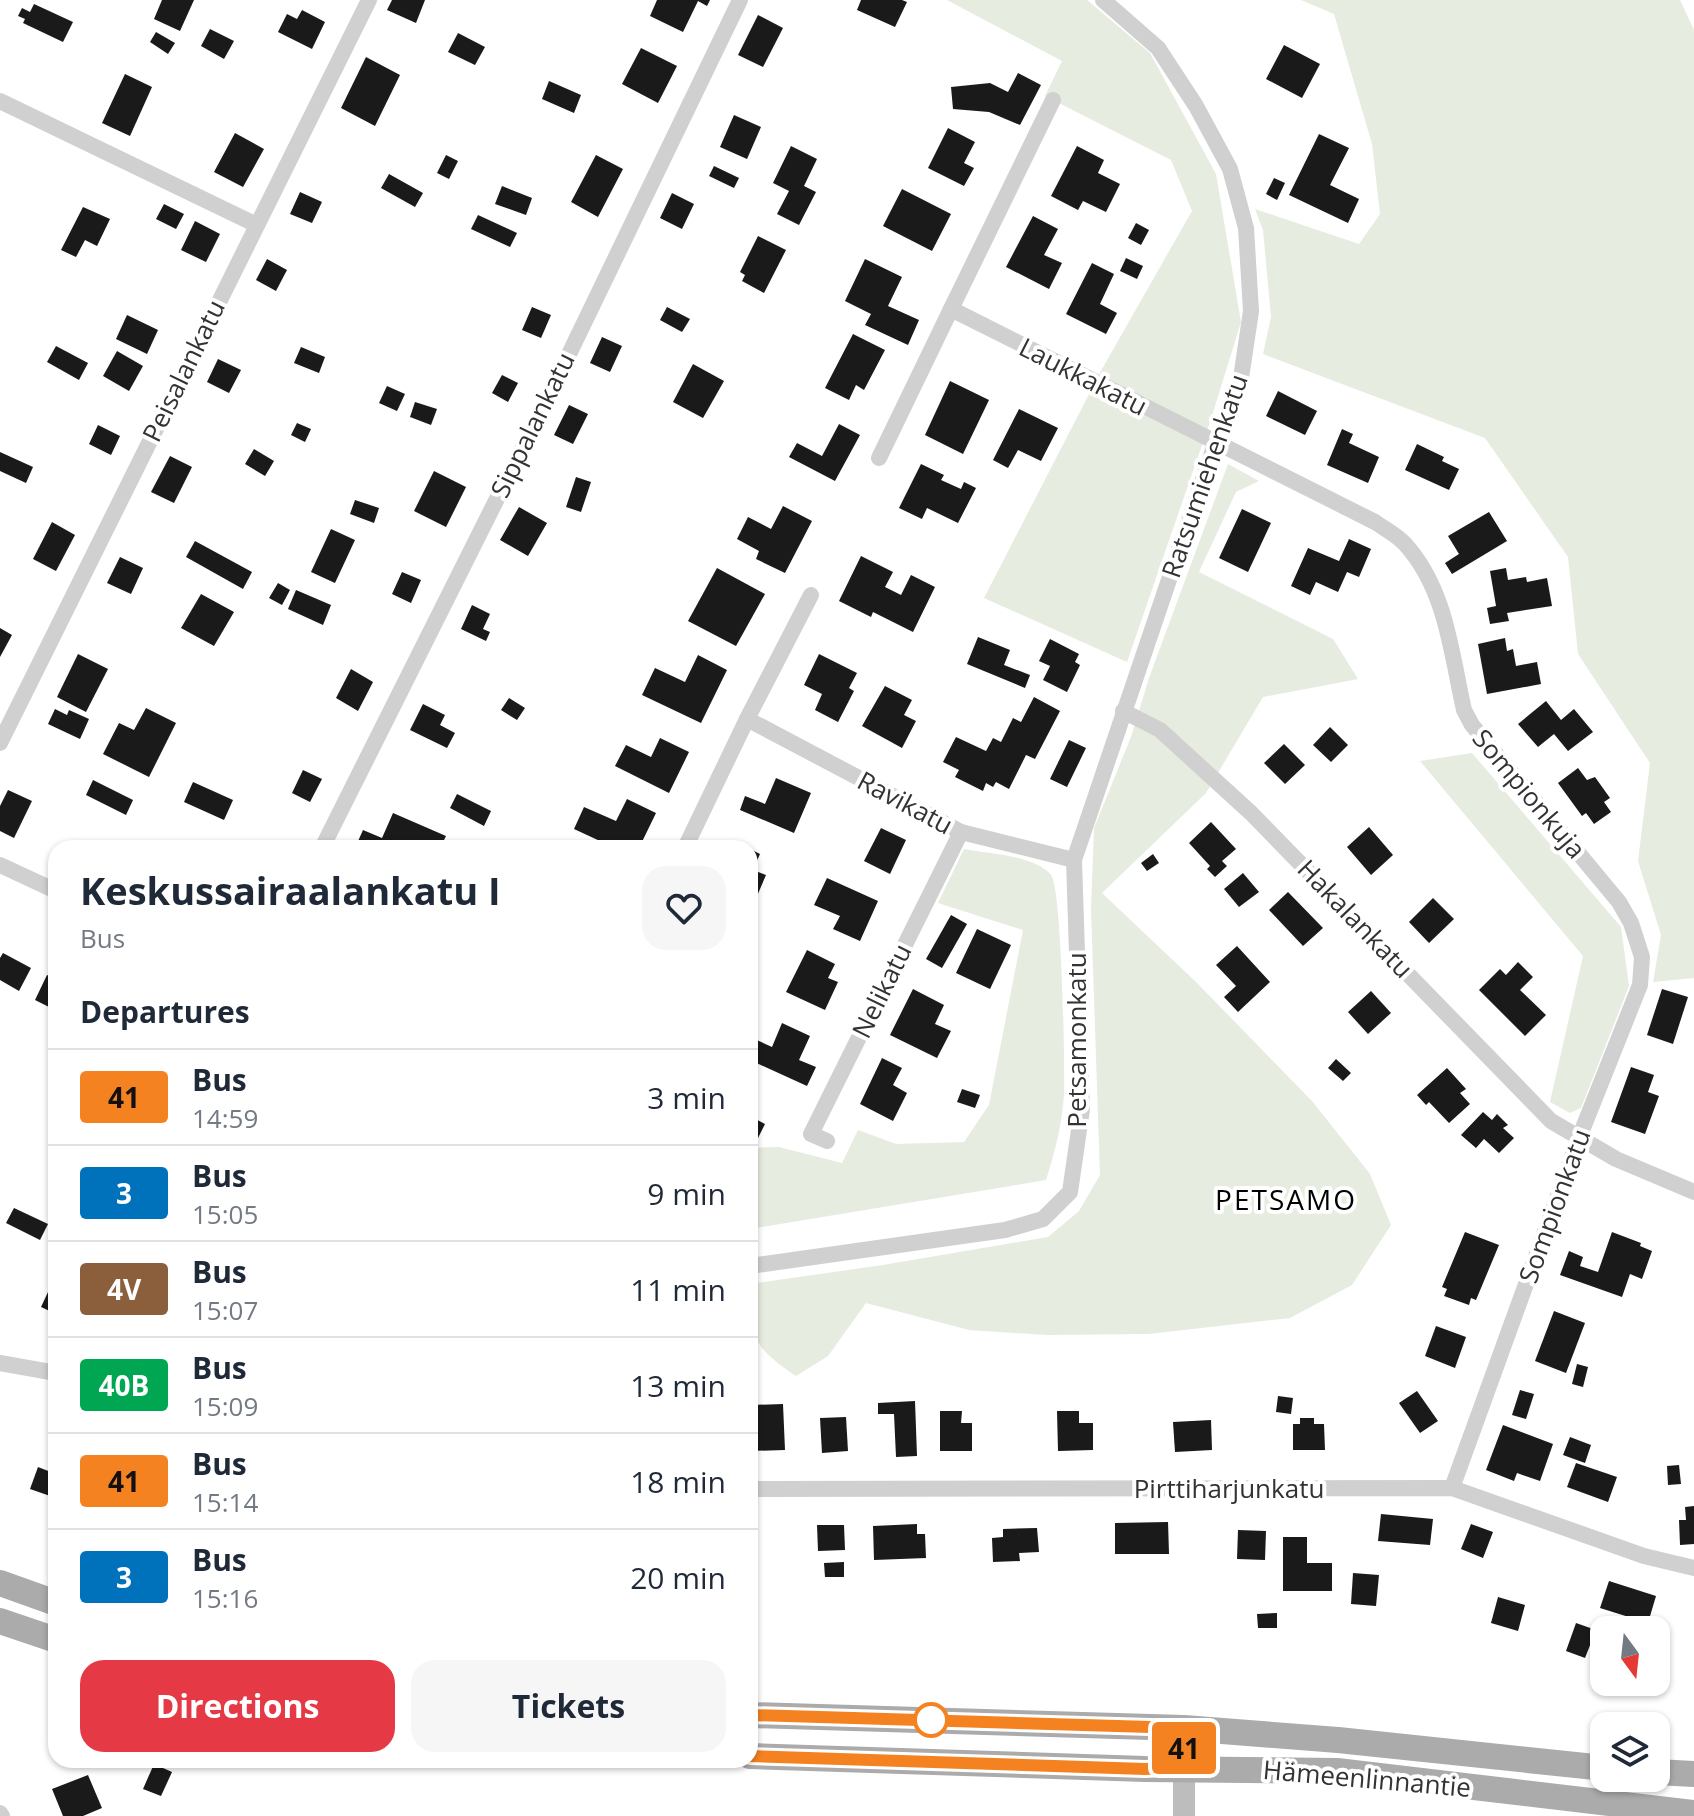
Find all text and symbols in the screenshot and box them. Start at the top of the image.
street label: Peisalankatu [133,293,233,448]
street label: Laukkakatu [1013,329,1154,424]
street label: Sippalankatu [481,346,583,503]
street label: Ratsumiehenkatu [1152,369,1256,582]
street label: Sompionkuja [1465,721,1595,866]
street label: Ravikatu [851,762,960,842]
street label: Hakalankatu [1290,851,1421,985]
text: Keskussairaalankatu I [80,864,501,916]
button: heart [642,866,726,950]
text: Bus [80,920,125,956]
street label: Nelikatu [843,937,919,1044]
street label: Petsamonkatu [1058,952,1094,1128]
text: Departures [80,991,250,1032]
text: Bus [192,1059,247,1100]
text: 3 min [647,1077,726,1118]
text: 41 [108,1078,140,1116]
text: 14:59 [192,1100,258,1136]
street label: Sompionkatu [1510,1124,1599,1288]
text: Bus [192,1155,247,1196]
text: 9 min [647,1173,726,1214]
text: 3 [116,1174,132,1212]
district label: PETSAMO [1215,1180,1357,1218]
text: 15:05 [192,1196,258,1232]
text: Bus [192,1251,247,1292]
text: 11 min [630,1269,726,1310]
text: 4V [107,1270,141,1308]
text: 15:07 [192,1292,258,1328]
text: Bus [192,1347,247,1388]
text: 13 min [630,1365,726,1406]
text: 40B [99,1366,149,1404]
text: 15:09 [192,1388,258,1424]
text: Bus [192,1443,247,1484]
text: 18 min [630,1461,726,1502]
text: 41 [108,1462,140,1500]
street label: Pirttiharjunkatu [1134,1470,1324,1506]
text: 15:14 [192,1484,258,1520]
text: Bus [192,1539,247,1580]
text: 20 min [630,1557,726,1598]
text: 3 [116,1558,132,1596]
text: 15:16 [192,1580,258,1616]
north arrow [1590,1616,1670,1696]
map controls [1590,1616,1670,1792]
button: Directions [80,1660,395,1752]
button: Tickets [411,1660,726,1752]
unlabelled marker [914,1703,948,1737]
button: layers [1590,1712,1670,1792]
line badge: 41 [1148,1722,1220,1774]
text: 41 [1168,1729,1200,1767]
street label: Hämeenlinnantie [1262,1751,1473,1805]

